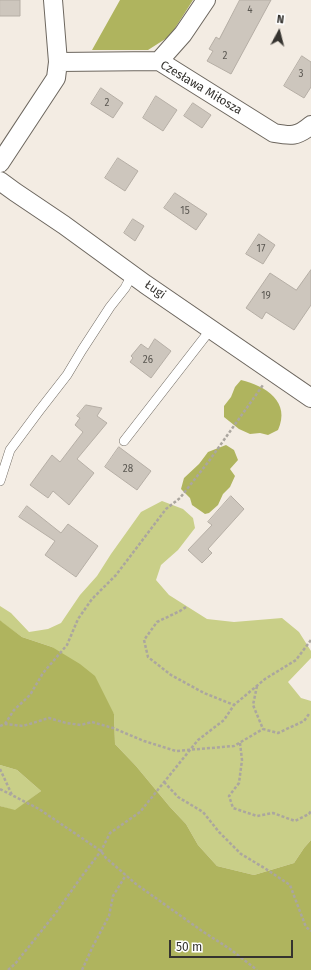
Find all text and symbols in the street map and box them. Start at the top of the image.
house number: 4 [247,4,253,16]
north arrow [259,12,299,52]
text: N [276,13,285,26]
house number: 2 [223,50,227,62]
street label: Czesława Miłosza [158,58,244,118]
house number: 3 [299,68,303,80]
house number: 2 [105,97,109,109]
house number: 15 [180,205,190,217]
house number: 17 [257,243,265,255]
street label: Ługi [142,278,168,302]
house number: 19 [261,290,271,302]
house number: 26 [143,354,153,366]
house number: 28 [123,463,133,475]
scale bar [171,932,295,958]
text: 50 m [176,940,202,954]

